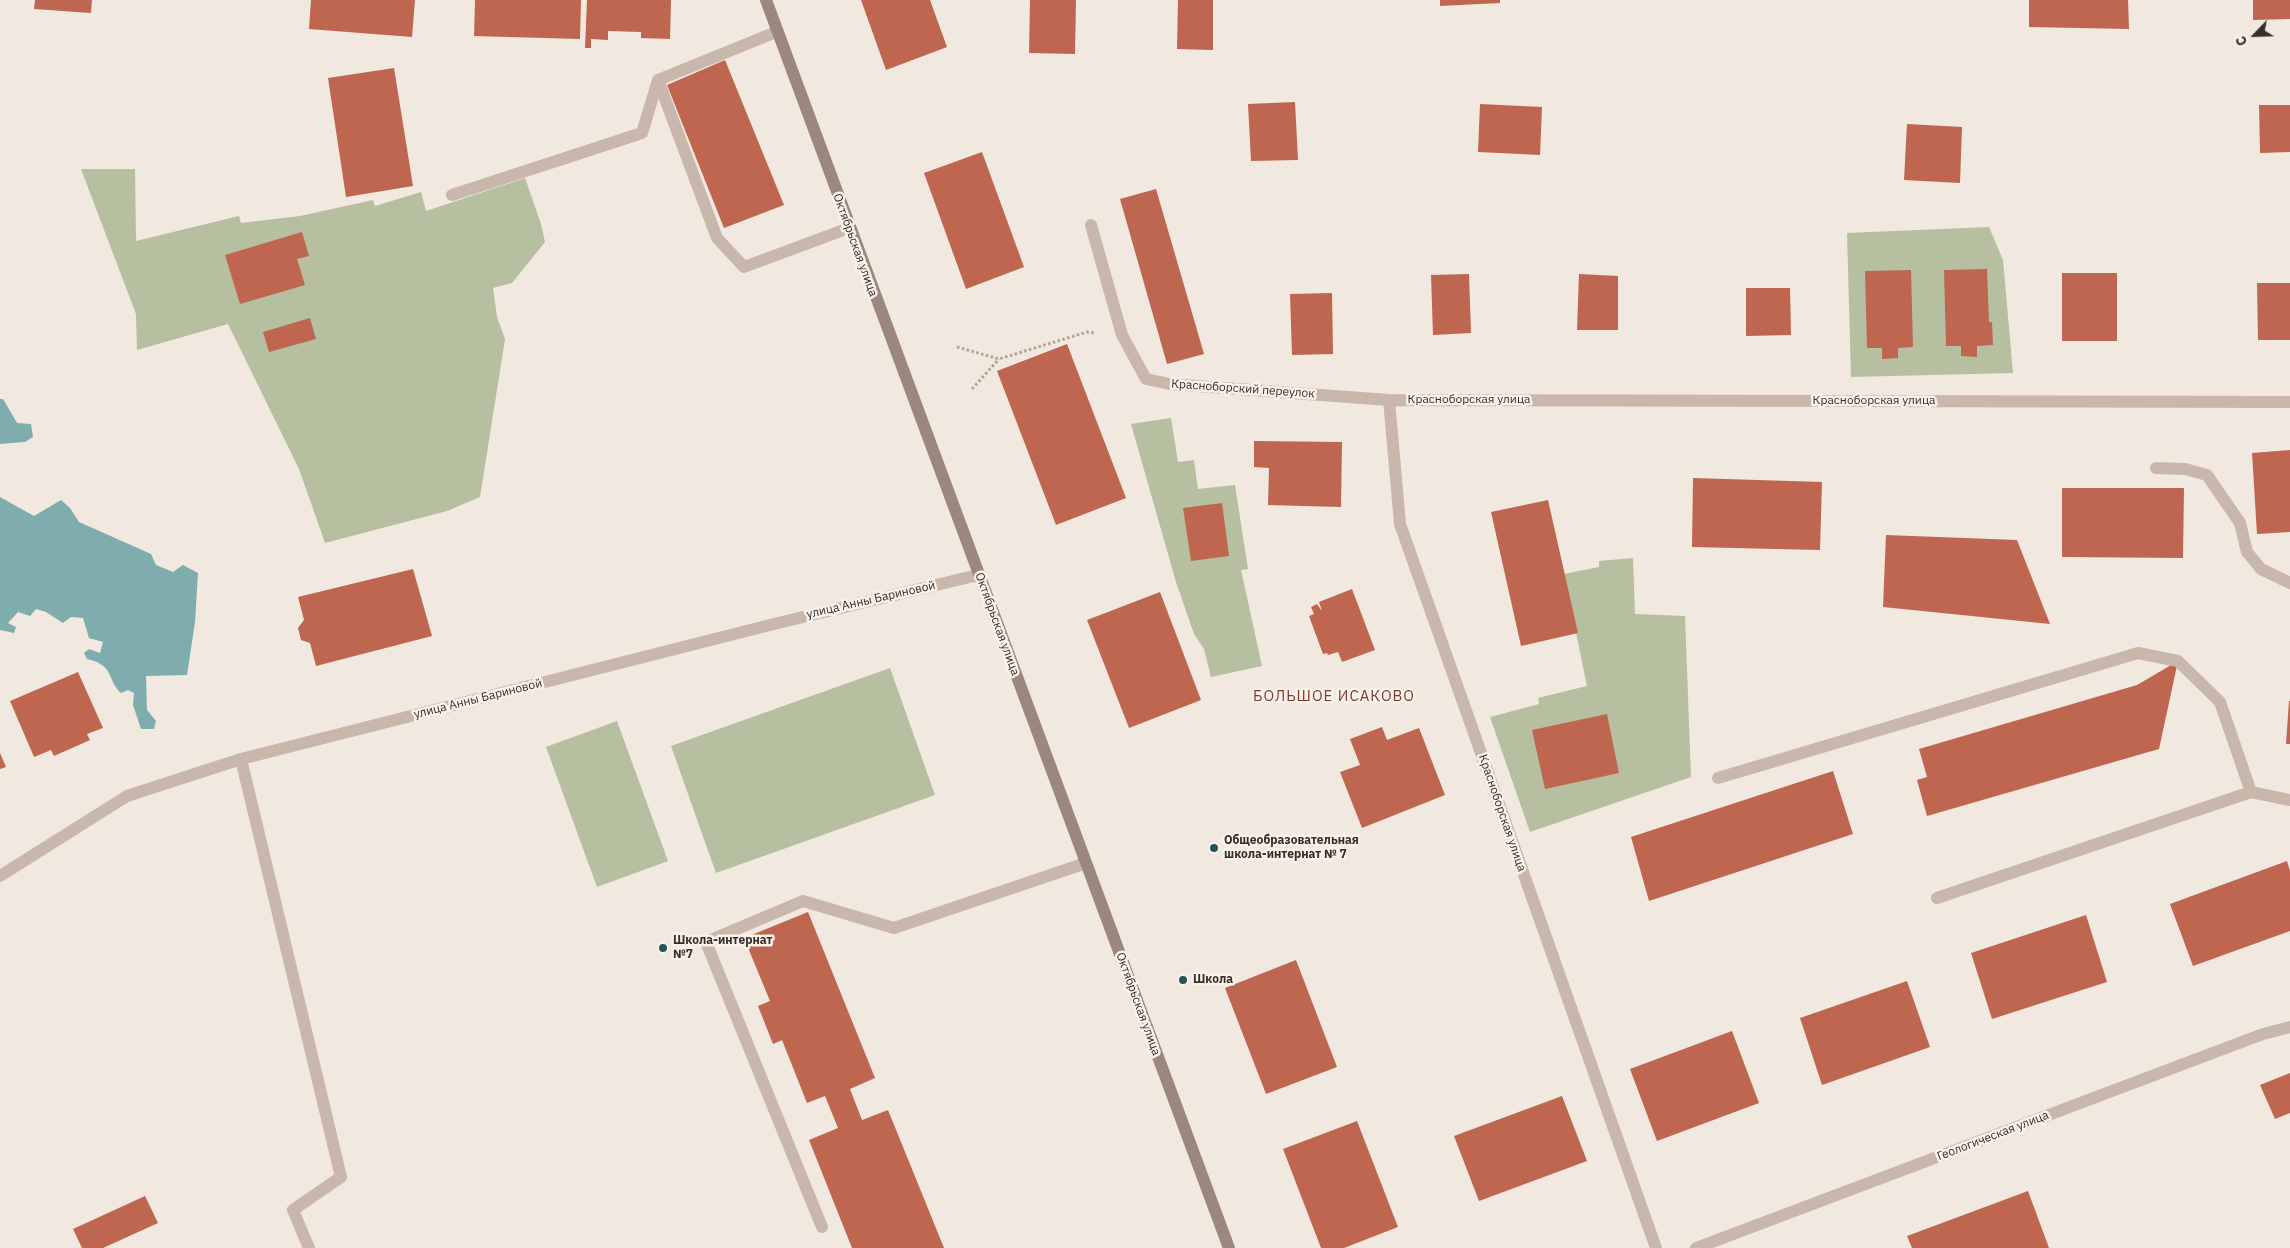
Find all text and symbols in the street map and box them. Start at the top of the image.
north arrow [2230,10,2280,60]
text: С [2231,33,2251,49]
street label: Октябрьская улица [830,192,880,298]
street label: Красноборский переулок [1171,377,1315,401]
street label: Красноборская улица [1407,393,1531,407]
street label: Красноборская улица [1812,394,1936,408]
street label: Октябрьская улица [972,571,1022,677]
street label: улица Анны Бариновой [805,578,937,622]
street label: улица Анны Бариновой [412,676,544,722]
district label: БОЛЬШОЕ ИСАКОВО [1251,688,1417,706]
street label: Красноборская улица [1475,752,1529,874]
place label: Общеобразовательная школа-интернат № 7 [1224,834,1359,862]
marker: Общеобразовательная школа-интернат № 7 [1208,842,1220,854]
place label: Школа-интернат №7 [673,934,772,962]
marker: Школа-интернат №7 [657,942,669,954]
street label: Октябрьская улица [1113,951,1163,1057]
place label: Школа [1193,973,1233,987]
marker: Школа [1177,974,1189,986]
street label: Геологическая улица [1935,1108,2051,1164]

